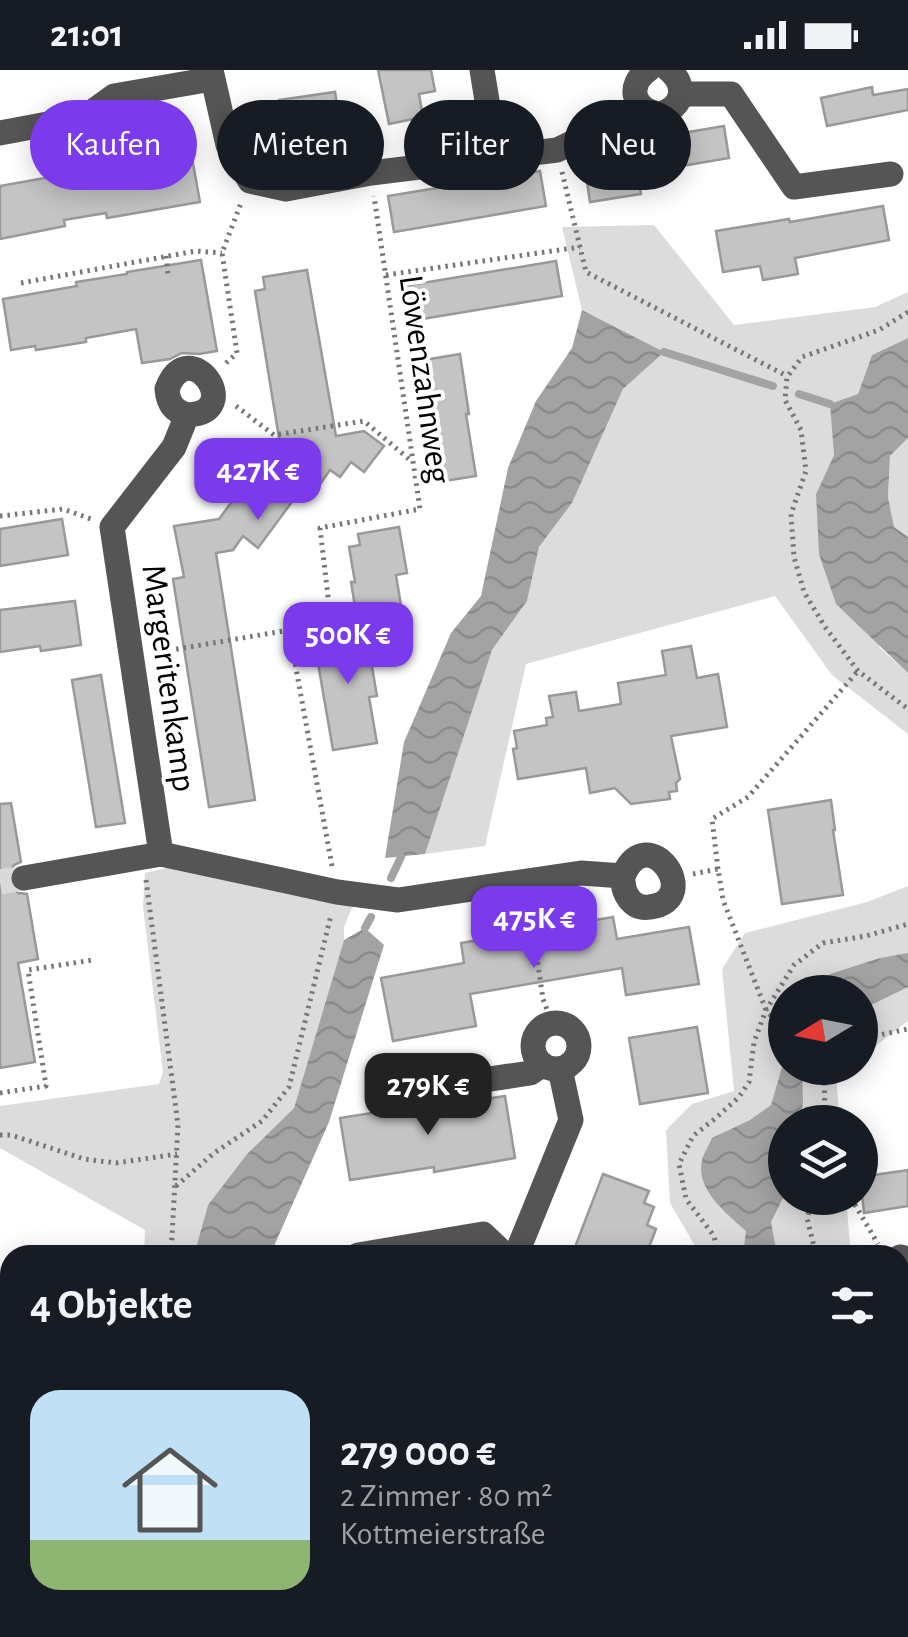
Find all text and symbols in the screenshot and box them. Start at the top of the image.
text: 21:01 [50,16,124,54]
chip: Kaufen [30,100,197,190]
chip: Mieten [217,100,384,190]
chip: Filter [404,100,544,190]
chip: Neu [564,100,691,190]
street label: Löwenzahnweg [393,273,456,486]
pin: 427K € [177,438,339,523]
text: 427K € [216,454,300,486]
street label: Margeritenkamp [135,562,202,794]
pin: 500K € [267,602,429,687]
text: 500K € [305,618,391,650]
pin: 475K € [453,886,615,971]
text: 475K € [493,902,575,934]
north arrow [768,975,878,1085]
map controls [768,975,878,1215]
pin: 279K € [347,1053,509,1138]
text: 279K € [387,1069,469,1101]
button: layers [768,1105,878,1215]
icon: filters [825,1278,880,1333]
text: 4 Objekte [30,1284,193,1326]
icon: home [110,1430,230,1550]
text: 279 000 € [340,1431,496,1473]
text: 2 Zimmer · 80 m² [340,1480,552,1512]
text: Kottmeierstraße [340,1518,545,1550]

